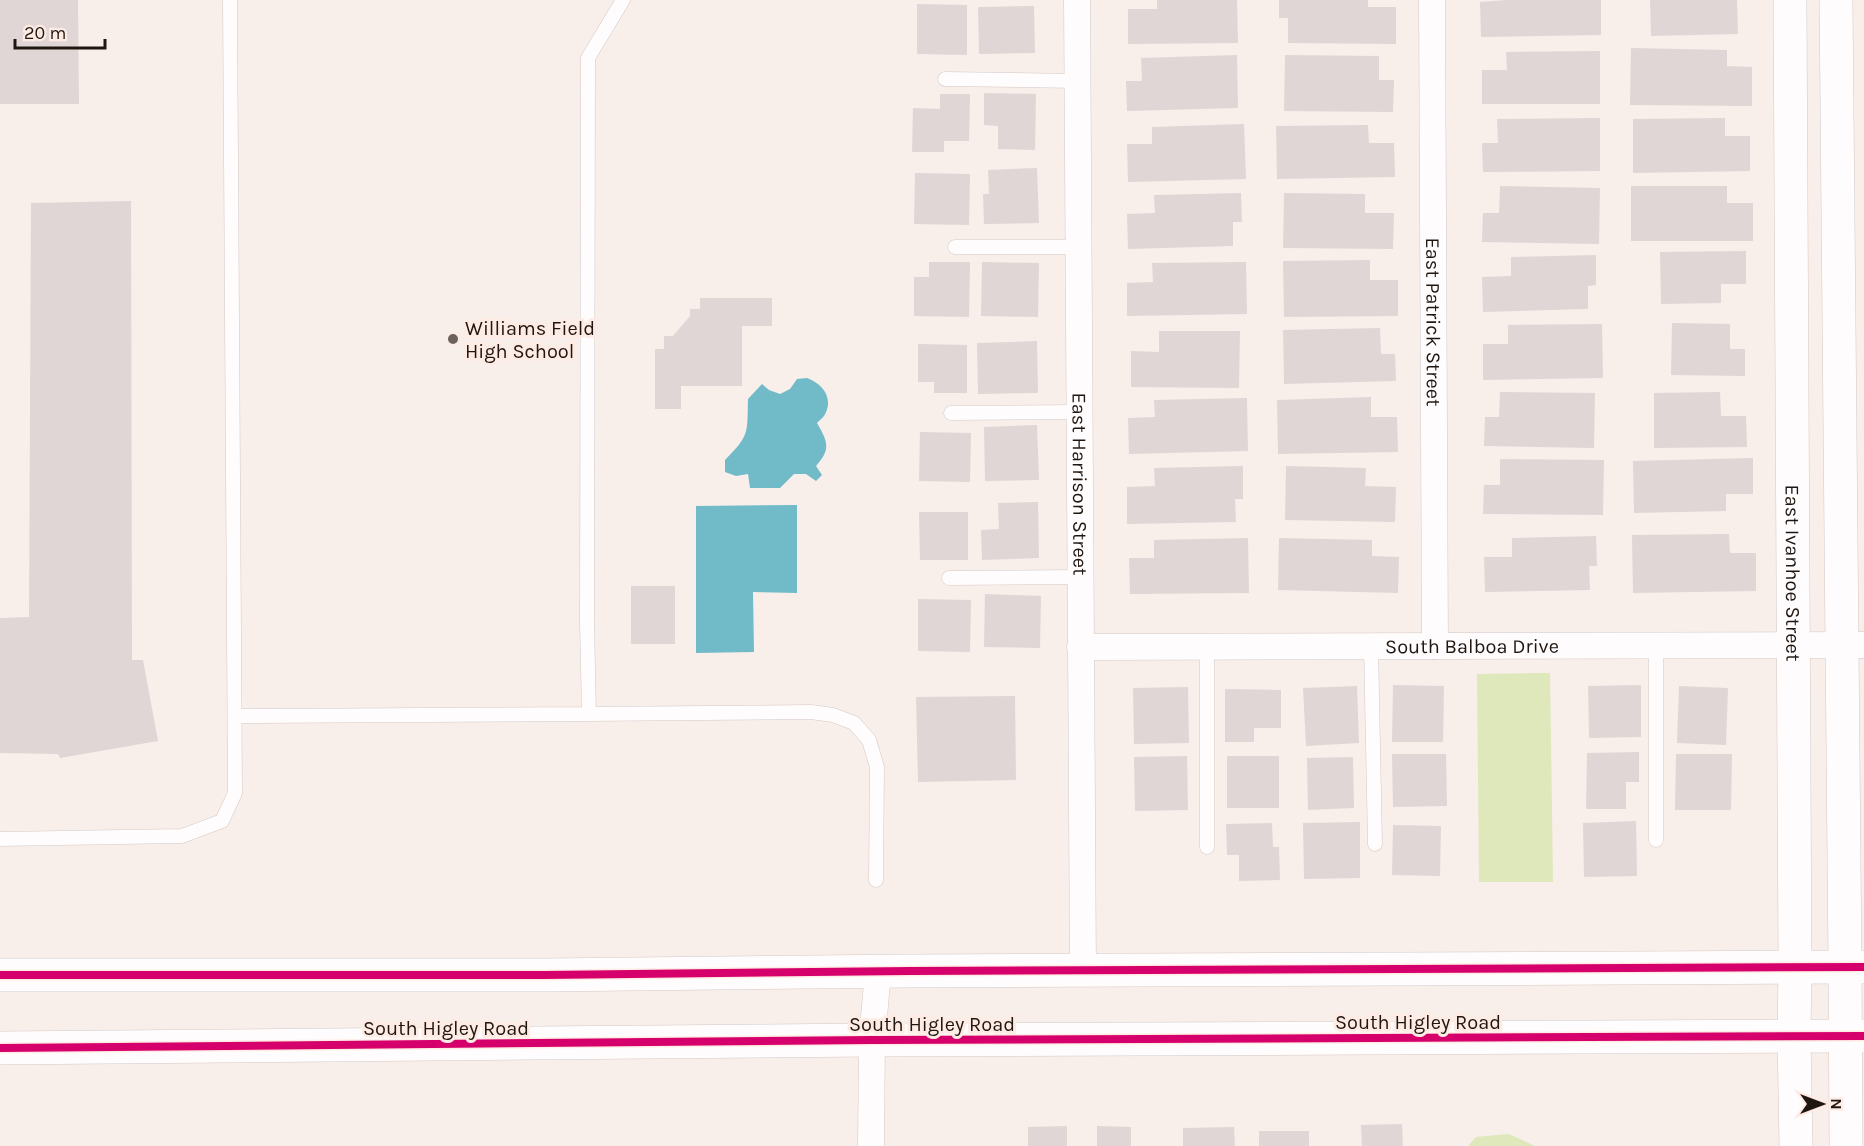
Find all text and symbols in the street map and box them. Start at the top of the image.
scale bar [15,12,105,50]
text: 20 m [24,22,66,44]
street label: East Patrick Street [1422,237,1445,407]
place label: Williams Field High School [465,317,595,363]
marker: Williams Field High School [446,332,460,346]
street label: East Harrison Street [1068,392,1092,576]
street label: East Ivanhoe Street [1781,485,1805,662]
street label: South Balboa Drive [1385,634,1559,658]
street label: South Higley Road [1335,1011,1501,1034]
street label: South Higley Road [849,1013,1015,1036]
street label: South Higley Road [363,1017,529,1040]
north arrow [1792,1074,1852,1134]
text: N [1827,1098,1846,1110]

